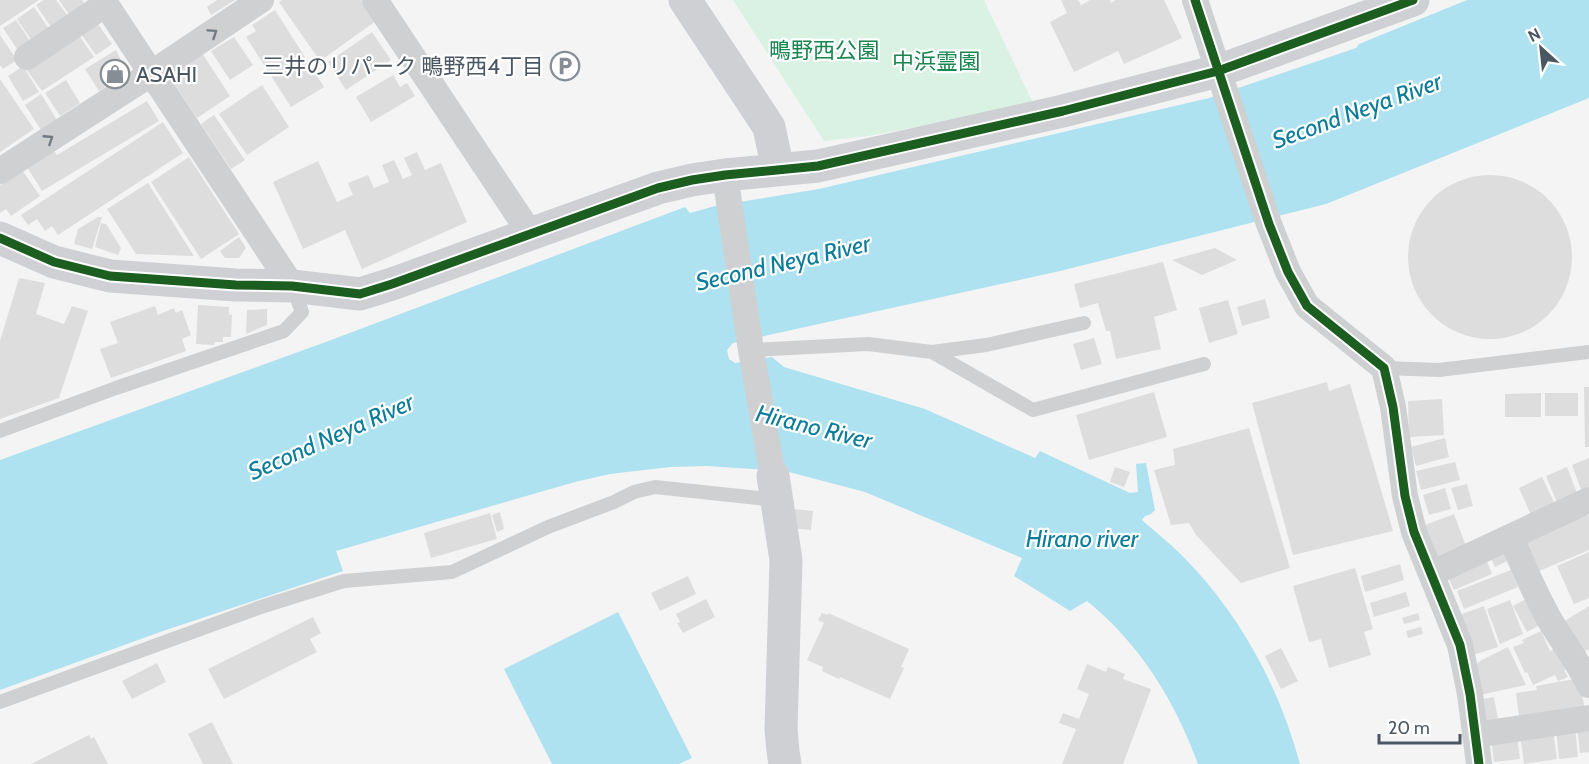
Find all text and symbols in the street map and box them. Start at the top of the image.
north arrow [1511,18,1571,78]
text: N [1525,24,1544,46]
one-way arrow [206,29,217,40]
park label: 鴫野西公園 [769,37,879,64]
park label: 中浜霊園 [892,48,980,75]
parking icon: 三井のリパーク 鴫野西4丁目 [549,50,581,82]
place label: 三井のリパーク 鴫野西4丁目 [262,53,544,80]
shop icon: ASAHI [99,58,131,90]
place label: ASAHI [136,61,197,88]
water label: Second Neya River [1268,66,1447,155]
one-way arrow [42,135,53,146]
water label: Second Neya River [693,228,875,297]
water label: Second Neya River [243,386,420,486]
water label: Hirano River [753,398,877,455]
water label: Hirano river [1026,524,1140,553]
scale bar [1379,707,1460,745]
text: 20 m [1388,717,1430,739]

